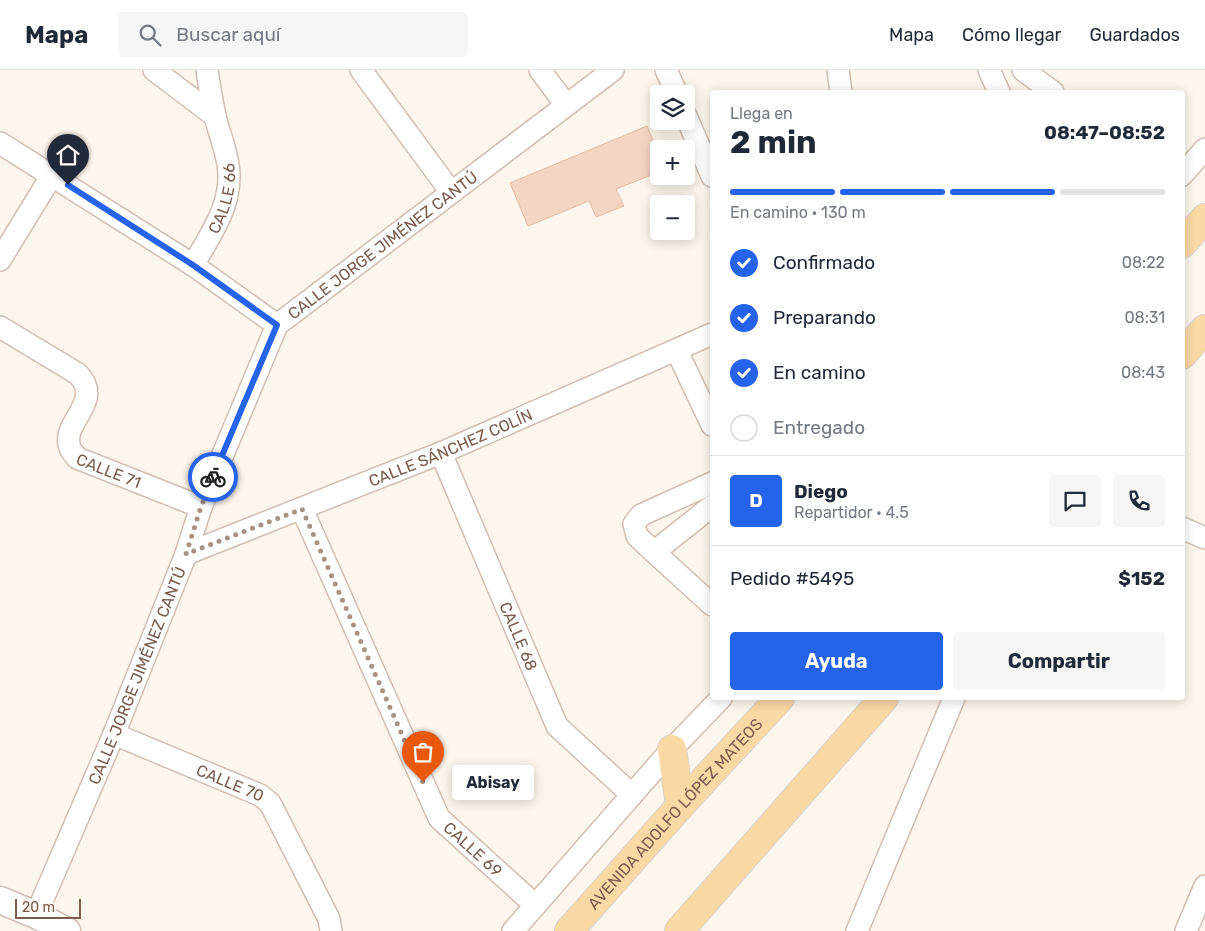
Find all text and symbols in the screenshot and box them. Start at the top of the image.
search box [118,12,468,57]
text: Mapa [25,21,88,49]
icon: search [136,21,164,49]
text: Buscar aquí [176,23,280,46]
text: Mapa [889,24,934,46]
text: Cómo llegar [962,24,1061,46]
text: Guardados [1089,24,1180,46]
map controls [650,85,695,240]
button: layers [650,85,695,130]
text: Llega en [730,104,793,123]
text: 08:47–08:52 [1044,121,1165,144]
text: 2 min [730,123,817,161]
pin [47,134,89,185]
button: + [650,140,695,185]
icon: home [54,141,82,169]
street label: CALLE 66 [204,162,239,237]
street label: CALLE JORGE JIMÉNEZ CANTÚ [284,166,481,323]
button: − [650,195,695,240]
text: En camino · 130 m [730,203,866,222]
icon: check [730,249,758,277]
text: Confirmado [773,251,875,274]
text: 08:22 [1122,253,1165,272]
icon: check [730,304,758,332]
text: Preparando [773,306,876,329]
text: 08:31 [1124,308,1165,327]
icon: check [730,359,758,387]
text: En camino [773,361,866,384]
text: 08:43 [1121,363,1165,382]
street label: CALLE SÁNCHEZ COLÍN [366,405,535,490]
text: Entregado [773,416,865,439]
street label: CALLE 71 [74,449,144,492]
courier [188,452,238,502]
icon: bike [199,463,227,491]
button: chat [1049,475,1101,527]
button: phone [1113,475,1165,527]
text: Diego [794,480,848,503]
text: D [749,489,763,512]
text: Repartidor · 4.5 [794,503,909,522]
street label: CALLE JORGE JIMÉNEZ CANTÚ [84,563,189,787]
text: Pedido #5495 [730,567,854,590]
text: $152 [1118,567,1165,590]
street label: CALLE 68 [496,599,542,673]
button: Ayuda [730,632,943,690]
button: Compartir [953,632,1165,690]
street label: AVENIDA ADOLFO LÓPEZ MATEOS [583,714,766,913]
pin [402,731,444,782]
icon: bag [409,738,437,766]
street label: CALLE 70 [194,760,267,805]
callout: Abisay [453,764,536,800]
text: Abisay [466,773,520,792]
street label: CALLE 69 [440,818,506,880]
scale bar [15,896,81,919]
text: 20 m [22,899,55,916]

